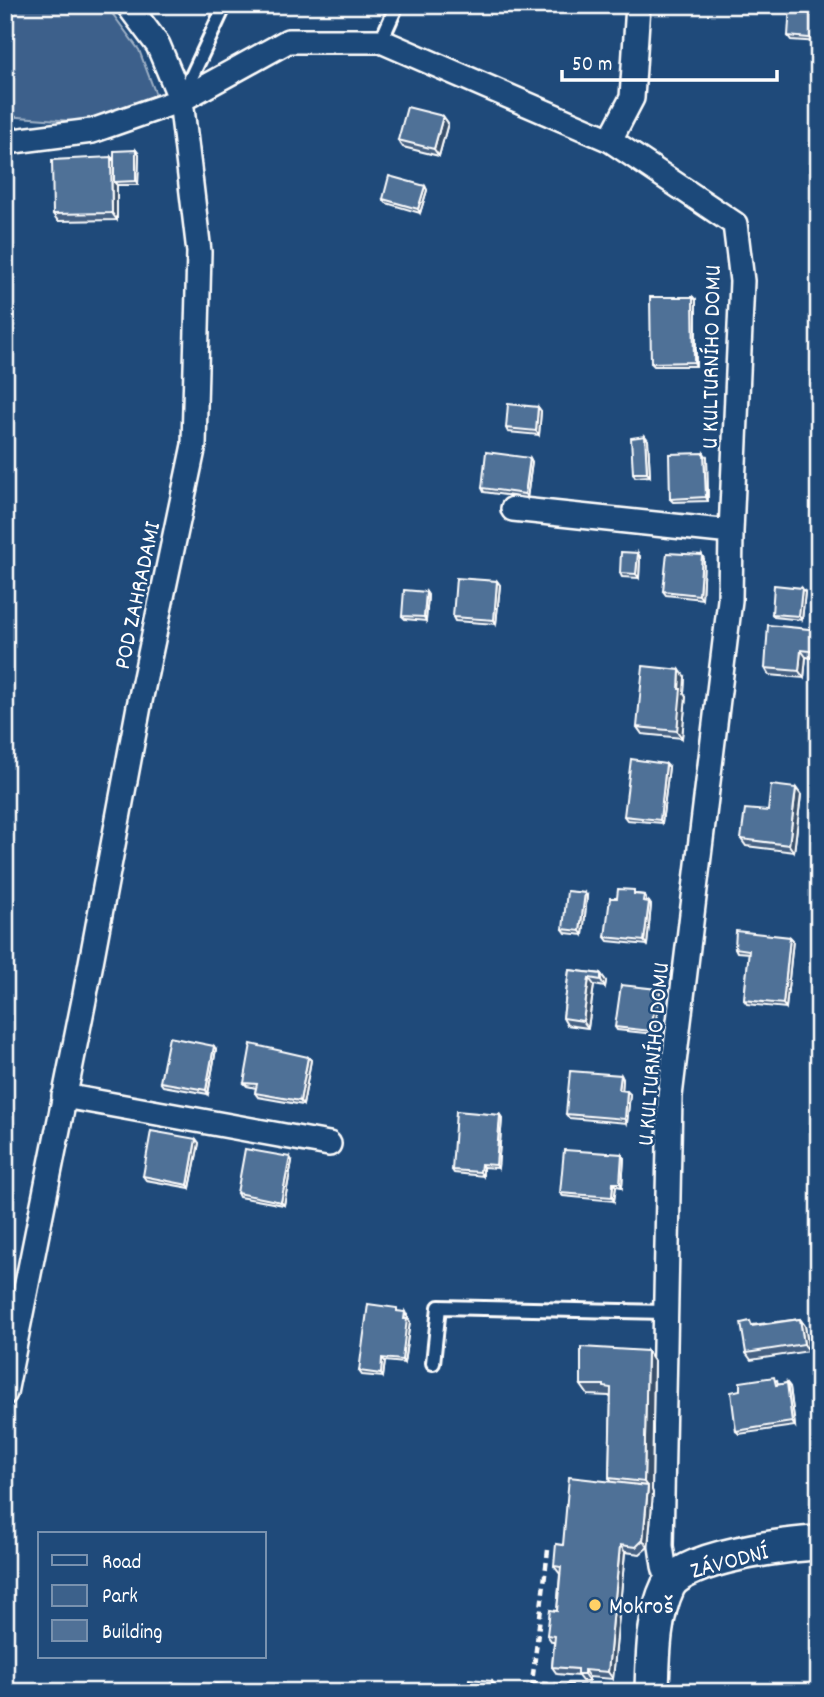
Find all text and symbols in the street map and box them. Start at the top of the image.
scale bar [562,38,777,82]
text: 50 m [572,51,612,81]
street label: U KULTURNÍHO DOMU [694,265,732,449]
street label: POD ZAHRADAMI [107,518,171,673]
street label: U KULTURNÍHO DOMU [630,961,680,1148]
legend [38,1532,266,1658]
street label: ZÁVODNÍ [687,1536,774,1590]
text: Road [102,1549,141,1579]
text: Park [102,1583,138,1613]
place label: Mokroš [609,1591,674,1625]
marker: Mokroš [587,1597,603,1613]
text: Building [102,1619,162,1649]

